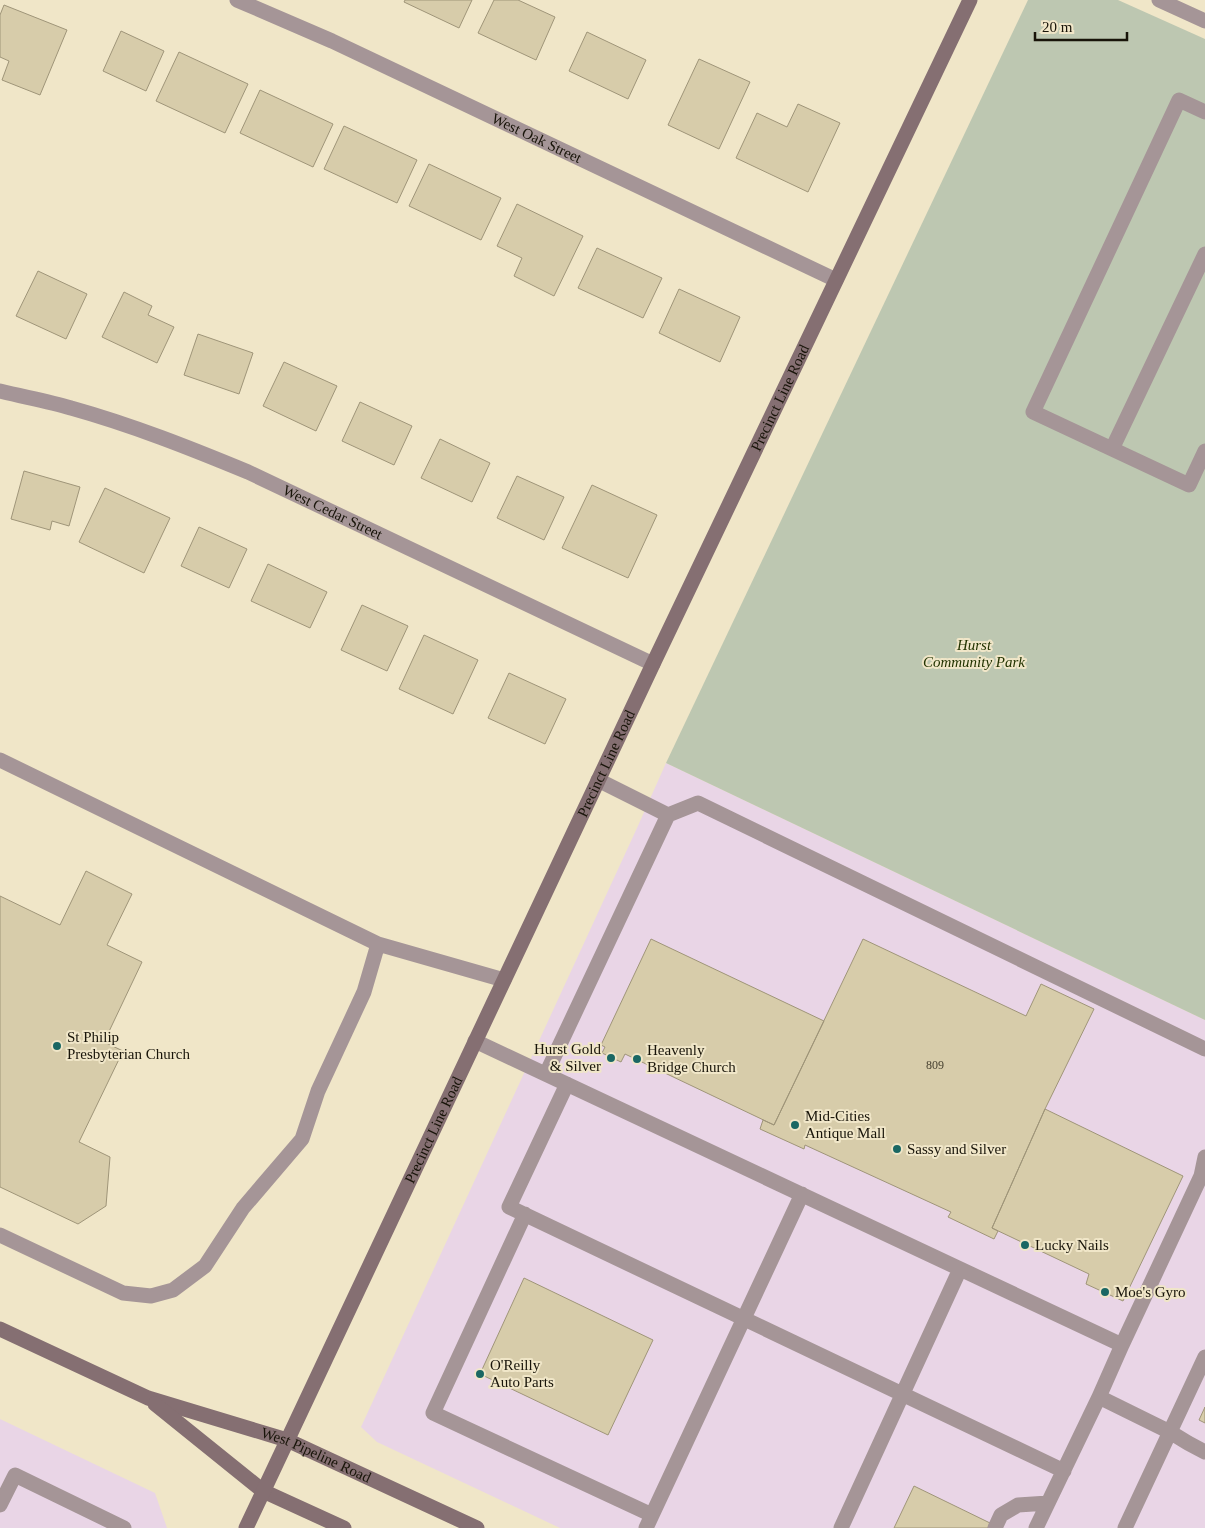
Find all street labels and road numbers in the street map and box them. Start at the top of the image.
street label: West Oak Street [489,110,585,166]
street label: Precinct Line Road [748,342,812,454]
street label: West Cedar Street [280,482,386,543]
street label: Precinct Line Road [574,707,638,819]
street label: Precinct Line Road [402,1074,466,1186]
street label: West Pipeline Road [259,1425,374,1486]

